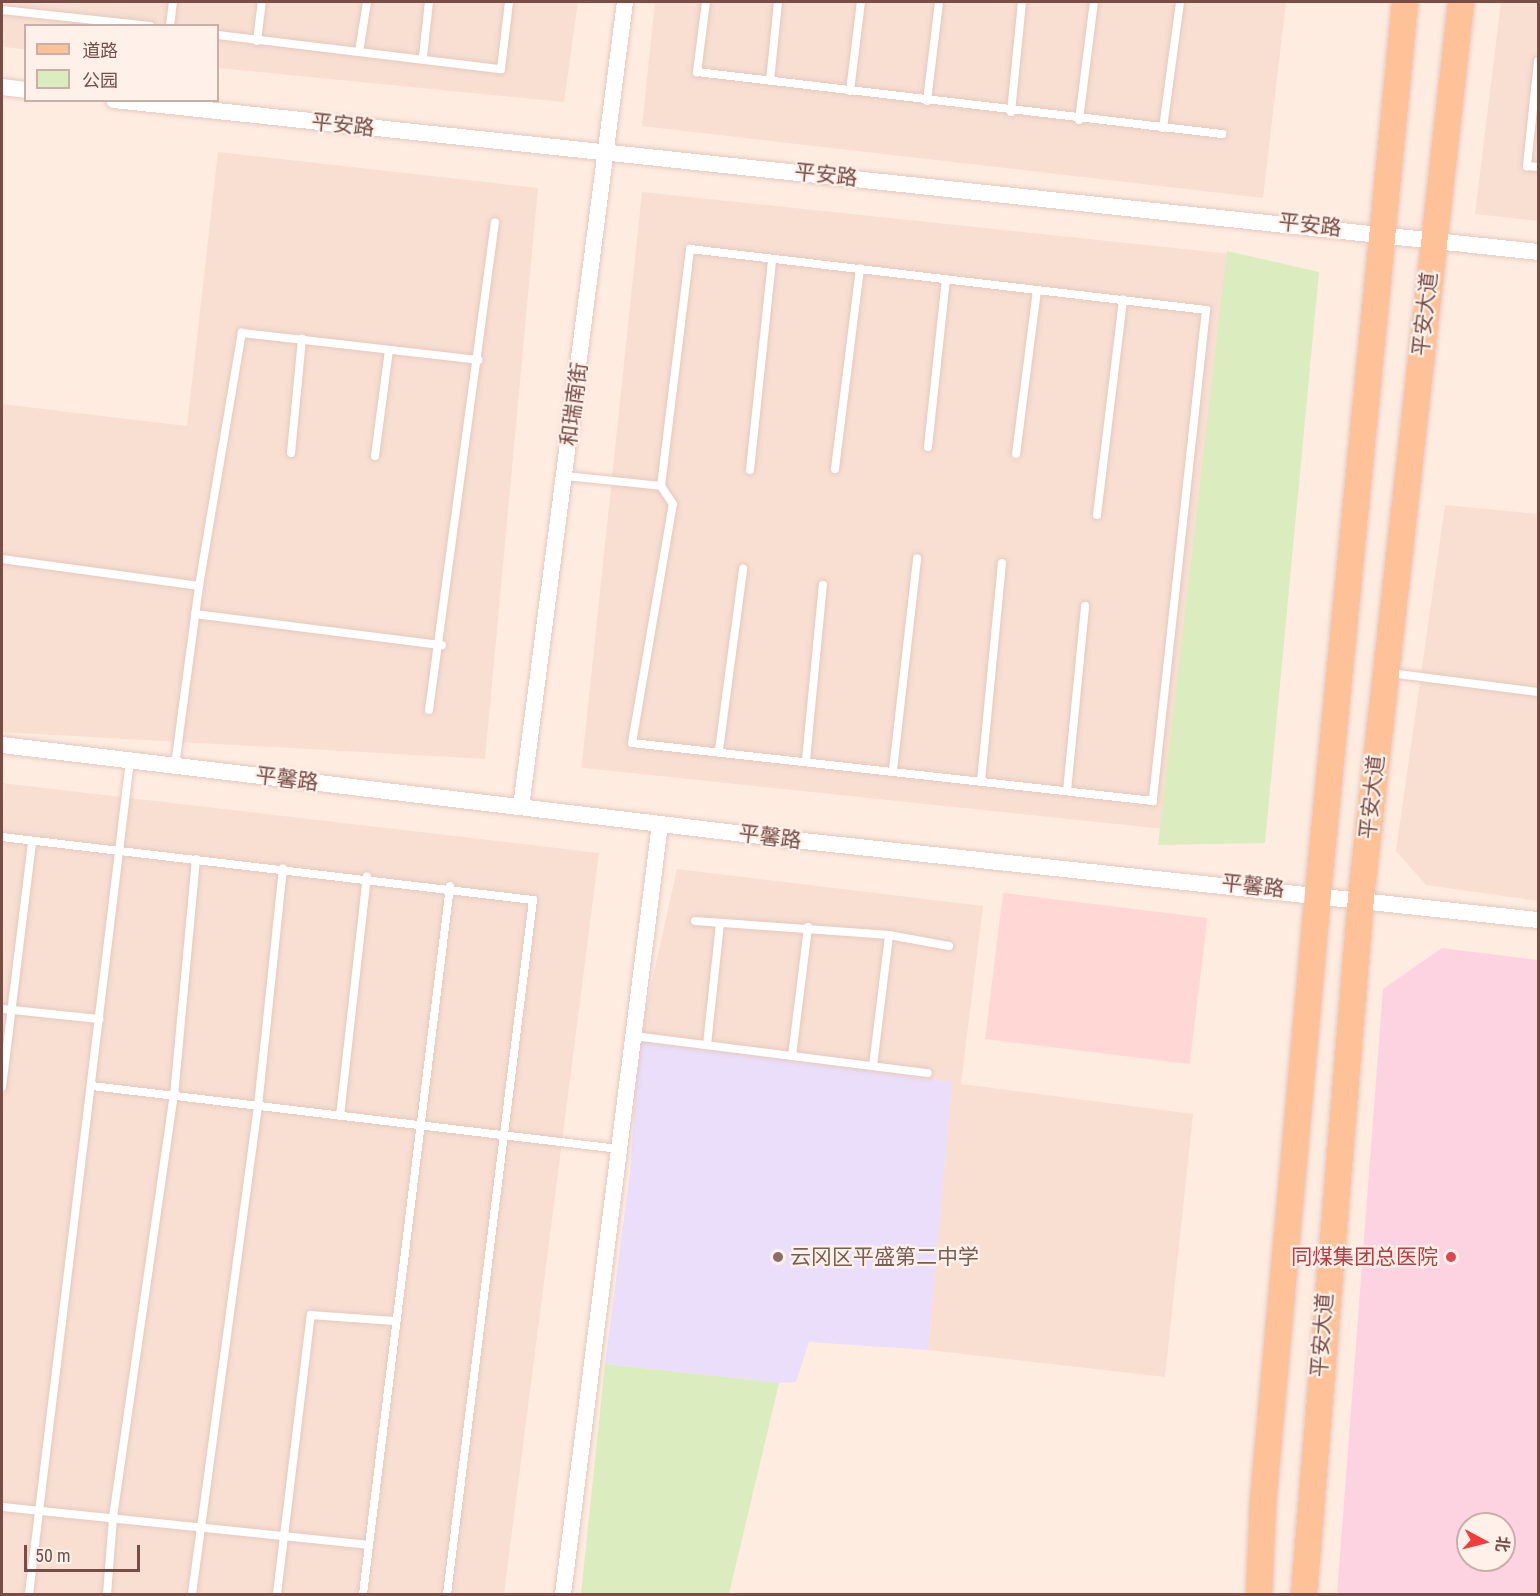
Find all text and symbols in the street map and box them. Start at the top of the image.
legend [24,24,219,102]
text: 道路 [82,40,118,61]
text: 公园 [82,70,118,91]
street label: 平安路 [310,109,376,141]
street label: 平安路 [793,159,859,191]
street label: 平安路 [1277,209,1343,241]
street label: 平安大道 [1408,271,1442,357]
street label: 和瑞南街 [556,361,592,447]
street label: 平安大道 [1355,754,1389,840]
street label: 平馨路 [254,763,320,795]
street label: 平馨路 [737,821,803,853]
street label: 平馨路 [1220,870,1286,902]
place label: 云冈区平盛第二中学 [790,1244,979,1270]
place label: 同煤集团总医院 [1291,1244,1438,1270]
marker: 同煤集团总医院 [1442,1248,1460,1266]
marker: 云冈区平盛第二中学 [771,1250,785,1264]
street label: 平安大道 [1307,1292,1337,1378]
north arrow [1456,1512,1516,1572]
scale bar [27,1533,142,1571]
text: 北 [1492,1535,1513,1553]
text: 50 m [35,1545,70,1566]

